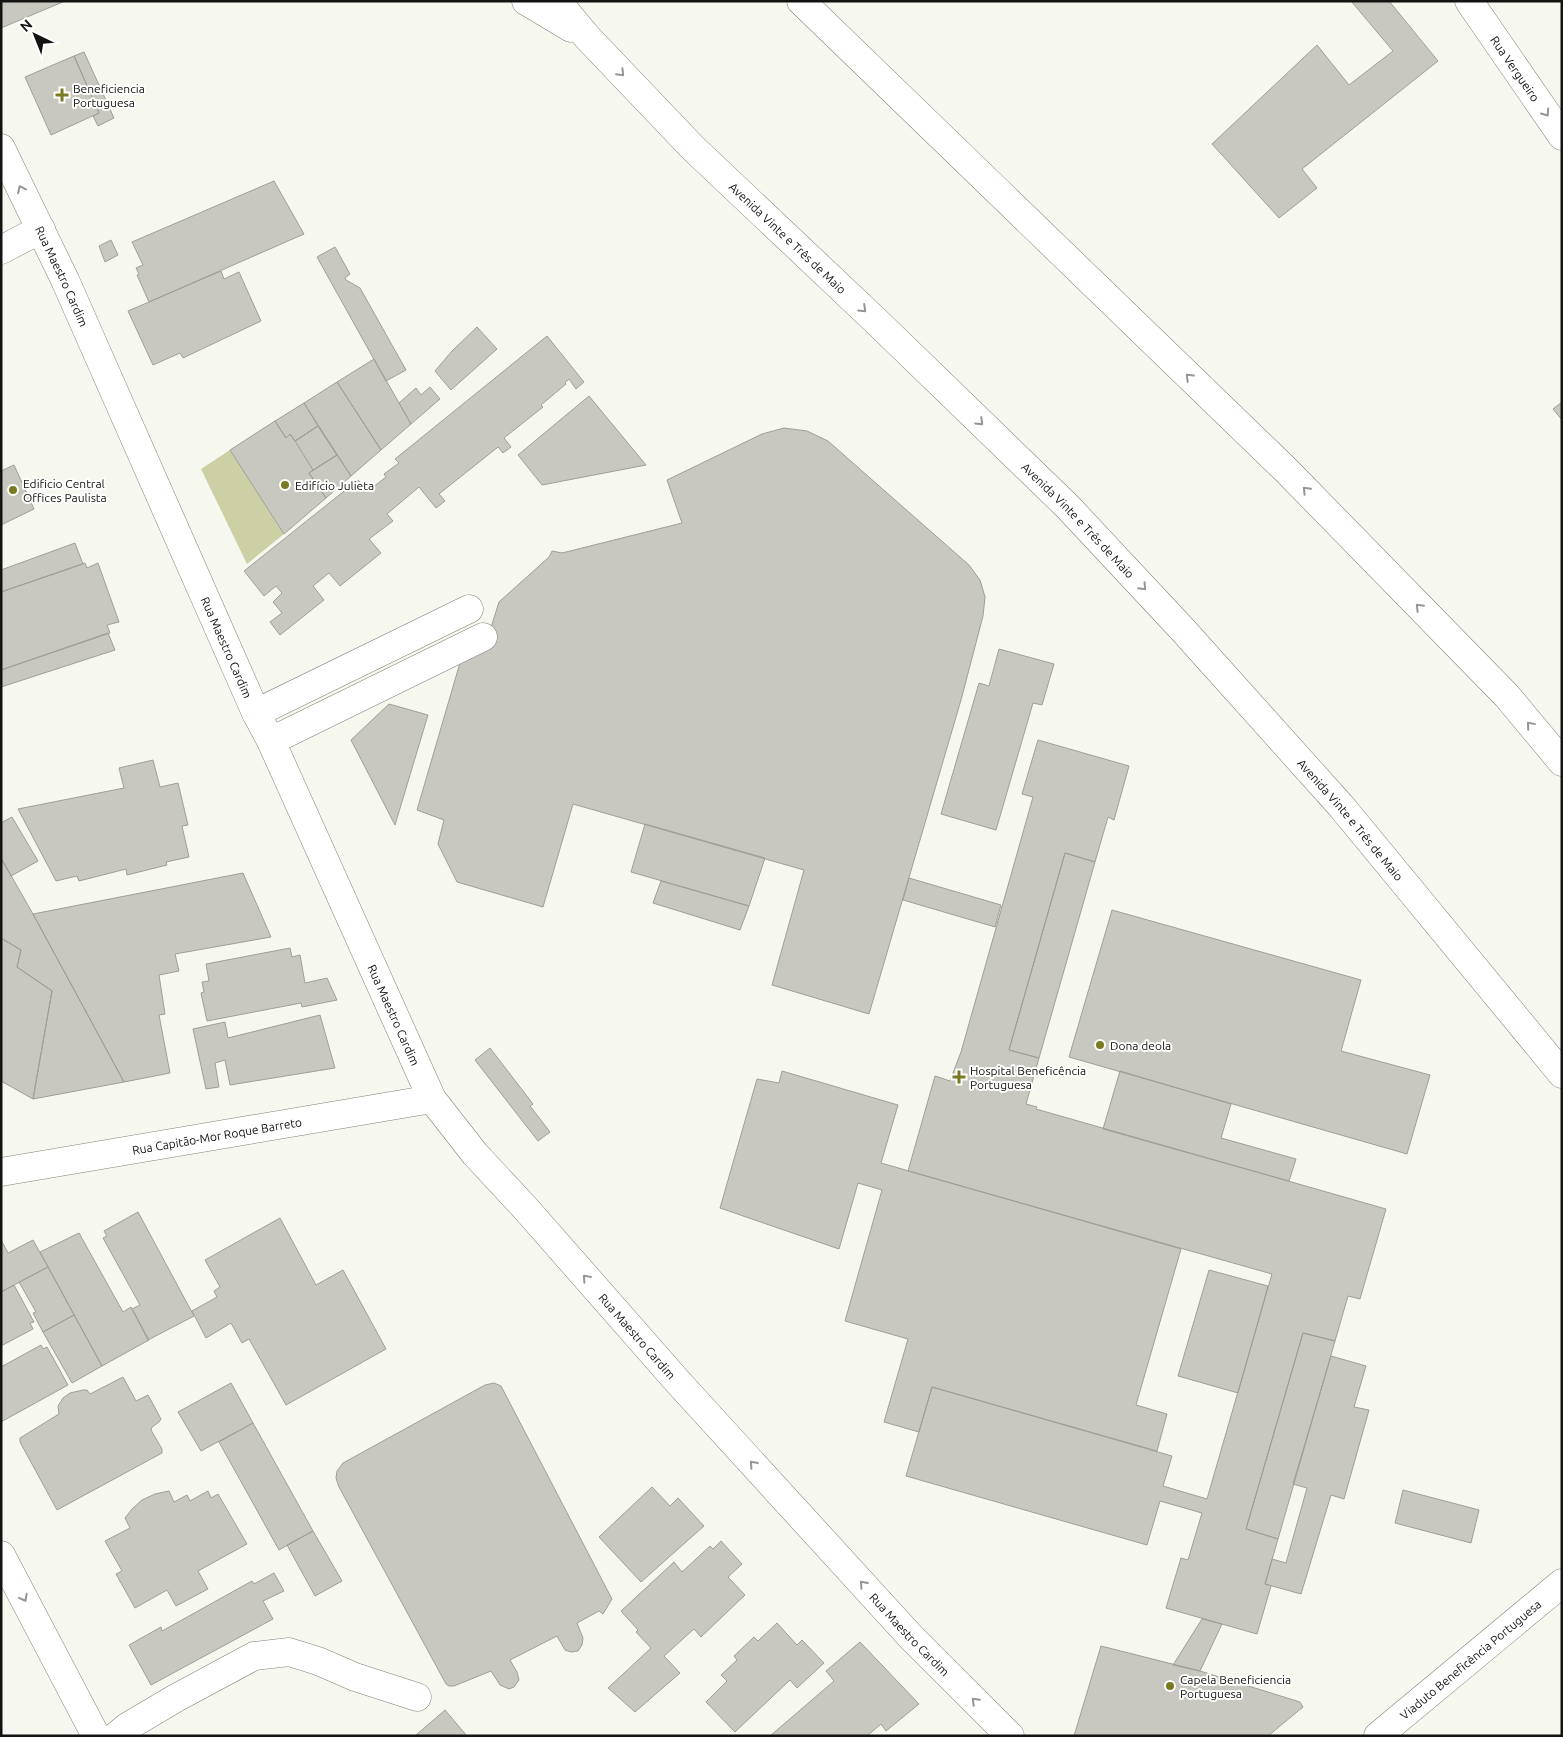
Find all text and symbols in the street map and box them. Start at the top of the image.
north arrow [10,10,60,60]
text: N [17,16,35,35]
street label: Rua Vergueiro [1488,33,1543,104]
one-way arrow [615,68,624,77]
place label: Beneficiencia Portuguesa [73,82,145,109]
marker: Beneficiencia Portuguesa [55,88,69,102]
one-way arrow [1540,108,1549,117]
street label: Avenida Vinte e Três de Maio [727,180,849,296]
one-way arrow [17,185,27,194]
street label: Rua Maestro Cardim [33,224,91,328]
one-way arrow [857,303,866,312]
one-way arrow [1186,374,1195,383]
one-way arrow [974,416,983,425]
street label: Avenida Vinte e Três de Maio [1019,460,1137,580]
place label: Edificio Central Offices Paulista [23,477,107,504]
marker: Edifício Julieta [279,479,291,491]
place label: Edifício Julieta [295,479,374,492]
marker: Edificio Central Offices Paulista [7,484,19,496]
one-way arrow [1303,487,1312,496]
one-way arrow [1137,582,1146,591]
street label: Rua Maestro Cardim [199,595,255,700]
one-way arrow [1416,603,1425,612]
one-way arrow [1528,722,1536,731]
street label: Avenida Vinte e Três de Maio [1295,756,1406,883]
street label: Rua Maestro Cardim [366,962,422,1067]
marker: Dona deola [1094,1039,1106,1051]
place label: Dona deola [1110,1039,1171,1052]
place label: Hospital Beneficência Portuguesa [970,1064,1086,1091]
marker: Hospital Beneficência Portuguesa [952,1070,966,1084]
street label: Rua Capitão-Mor Roque Barreto [131,1115,303,1156]
one-way arrow [583,1275,592,1284]
street label: Rua Maestro Cardim [597,1291,678,1381]
one-way arrow [750,1461,759,1470]
one-way arrow [859,1581,868,1590]
street label: Rua Maestro Cardim [868,1590,952,1678]
one-way arrow [18,1593,28,1602]
street label: Viaduto Beneficência Portuguesa [1397,1597,1543,1722]
place label: Capela Beneficiencia Portuguesa [1180,1673,1291,1700]
marker: Capela Beneficiencia Portuguesa [1164,1680,1176,1692]
one-way arrow [972,1698,981,1707]

